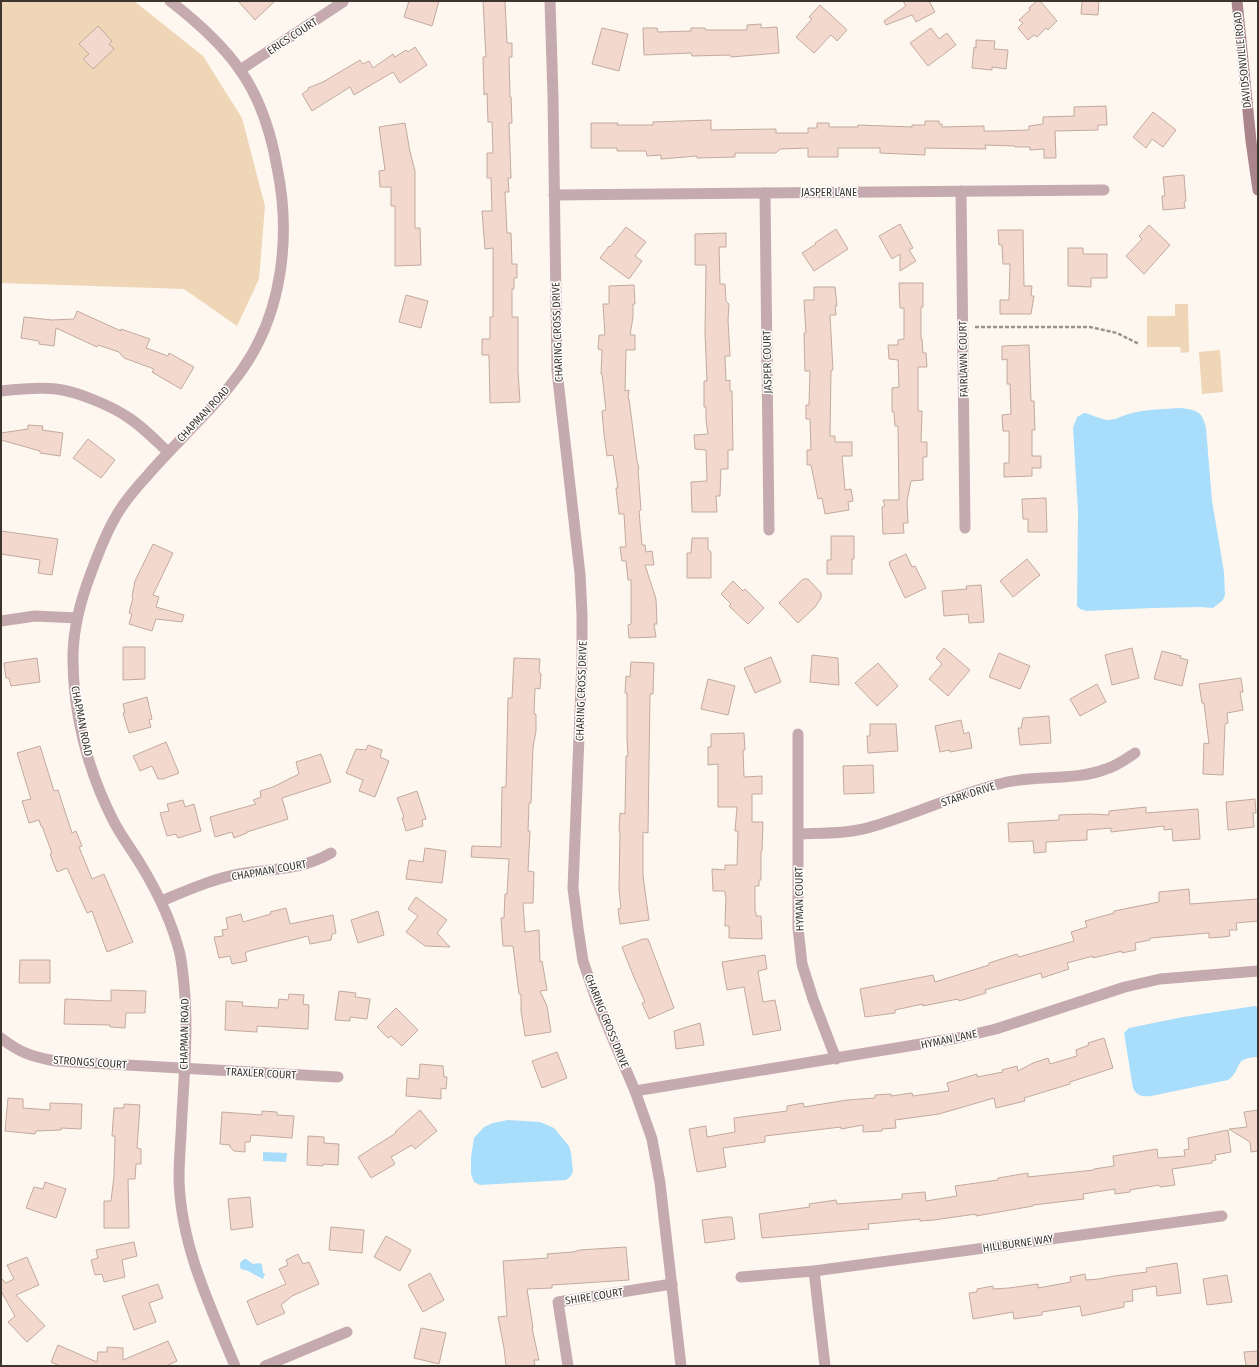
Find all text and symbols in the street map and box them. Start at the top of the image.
street label: DAVIDSONVILLE ROAD [1231,11,1254,109]
street label: ERICS COURT [265,15,321,57]
street label: JASPER LANE [801,186,857,199]
street label: CHARING CROSS DRIVE [549,282,566,382]
street label: FAIRLAWN COURT [956,320,971,397]
street label: JASPER COURT [760,329,775,394]
street label: CHAPMAN ROAD [174,384,232,445]
street label: CHARING CROSS DRIVE [573,641,590,741]
street label: CHAPMAN ROAD [68,685,95,757]
street label: STARK DRIVE [940,780,997,809]
street label: CHAPMAN COURT [231,857,308,883]
street label: HYMAN COURT [792,866,807,931]
street label: CHARING CROSS DRIVE [582,972,631,1070]
street label: CHAPMAN ROAD [177,998,192,1070]
street label: HYMAN LANE [920,1027,979,1052]
street label: STRONGS COURT [53,1053,128,1072]
street label: TRAXLER COURT [225,1065,297,1082]
street label: HILLBURNE WAY [982,1232,1055,1255]
street label: SHIRE COURT [564,1285,625,1307]

